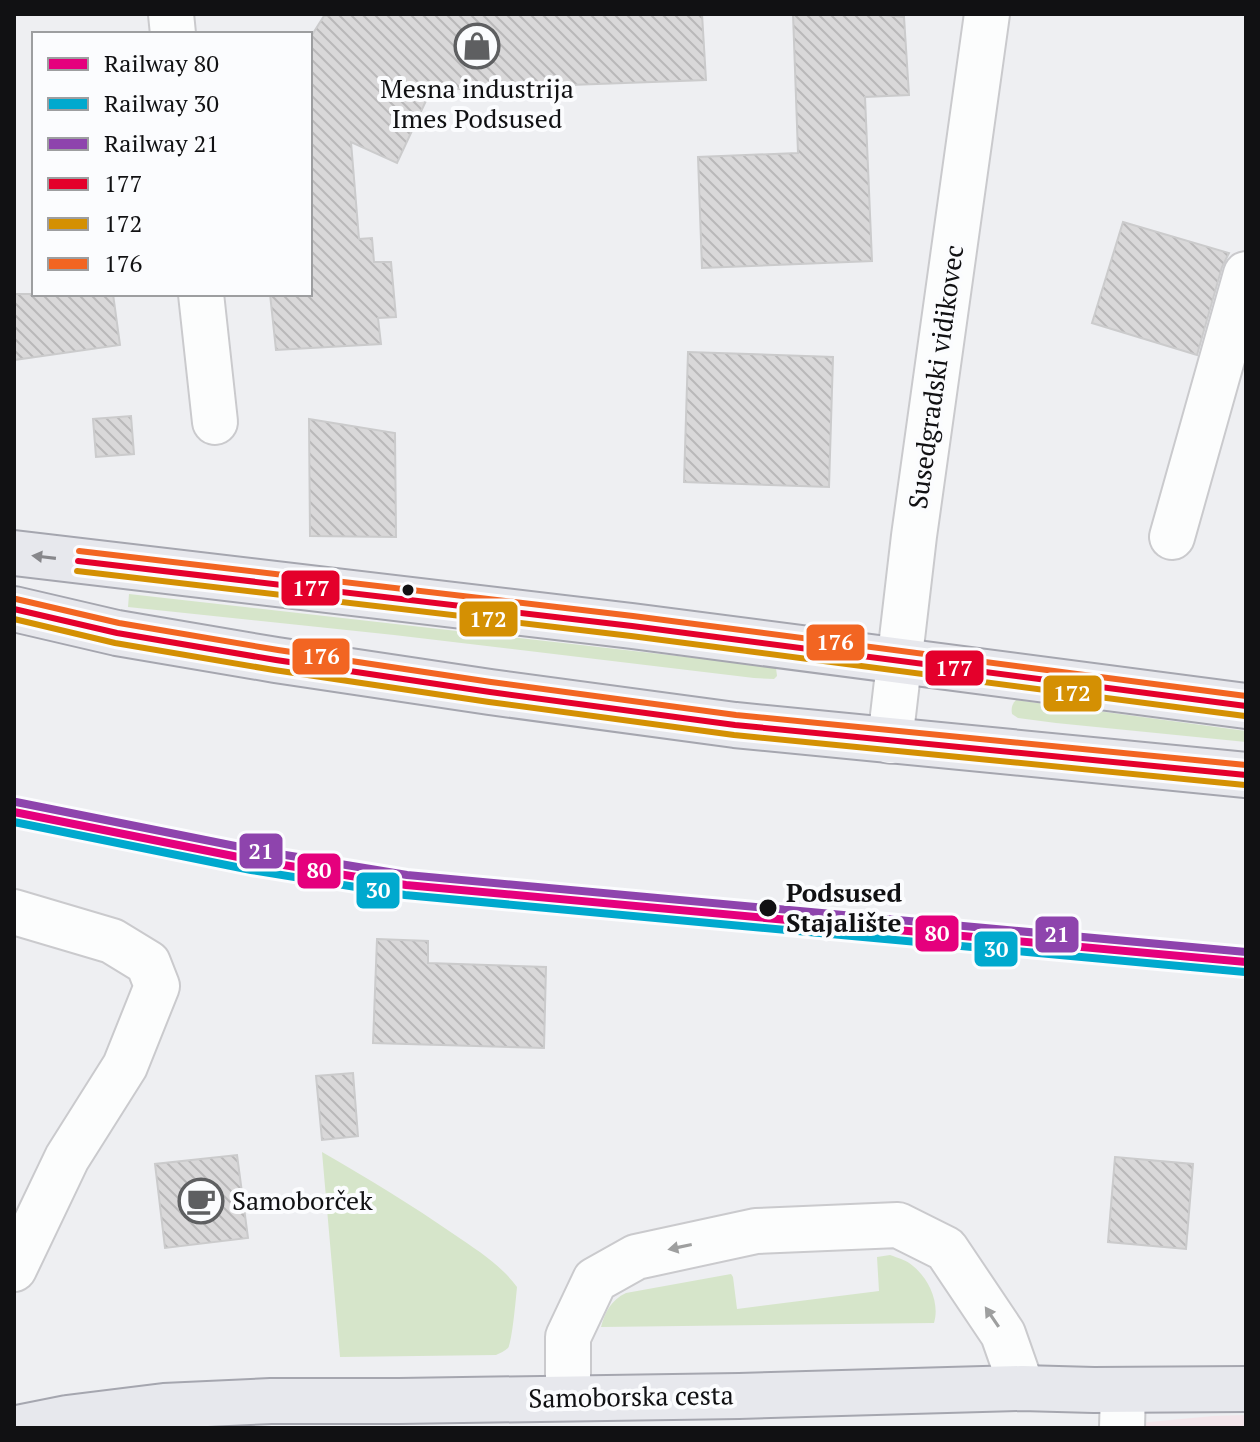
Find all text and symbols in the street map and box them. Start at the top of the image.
shop icon: Mesna industrija Imes Podsused [453,22,501,70]
legend [32,32,312,296]
text: Railway 80 [104,47,219,79]
place label: Mesna industrija Imes Podsused [380,71,574,135]
text: Railway 30 [104,87,219,119]
text: Railway 21 [104,127,219,159]
text: 177 [104,167,142,199]
text: 172 [104,207,142,239]
street label: Susedgradski vidikovec [900,243,970,511]
text: 176 [104,247,143,279]
one-way arrow [31,550,56,563]
line badge: 177 [280,569,341,607]
text: 177 [292,573,330,602]
unlabelled marker [400,582,416,598]
line badge: 172 [458,600,519,638]
text: 172 [469,604,507,633]
line badge: 176 [805,623,866,662]
text: 176 [816,627,854,656]
line badge: 176 [291,637,351,676]
text: 176 [302,641,340,670]
line badge: 177 [924,649,985,687]
text: 177 [935,653,973,682]
line badge: 172 [1042,674,1103,713]
text: 172 [1053,678,1091,707]
line badge: 21 [238,832,284,870]
text: 21 [249,836,273,865]
line badge: 80 [296,852,342,890]
text: 80 [307,855,331,884]
line badge: 30 [355,871,401,910]
text: 30 [366,875,390,904]
place label: Podsused Stajalište [786,875,903,939]
marker: Podsused Stajalište [757,897,779,919]
line badge: 80 [914,914,960,953]
line badge: 21 [1034,915,1080,954]
text: 80 [925,918,949,947]
text: 21 [1045,919,1069,948]
line badge: 30 [973,930,1019,968]
text: 30 [984,934,1008,963]
cafe icon: Samoborček [177,1177,225,1225]
place label: Samoborček [232,1183,373,1217]
one-way arrow [667,1241,692,1254]
one-way arrow [984,1306,999,1327]
street label: Samoborska cesta [528,1377,734,1415]

